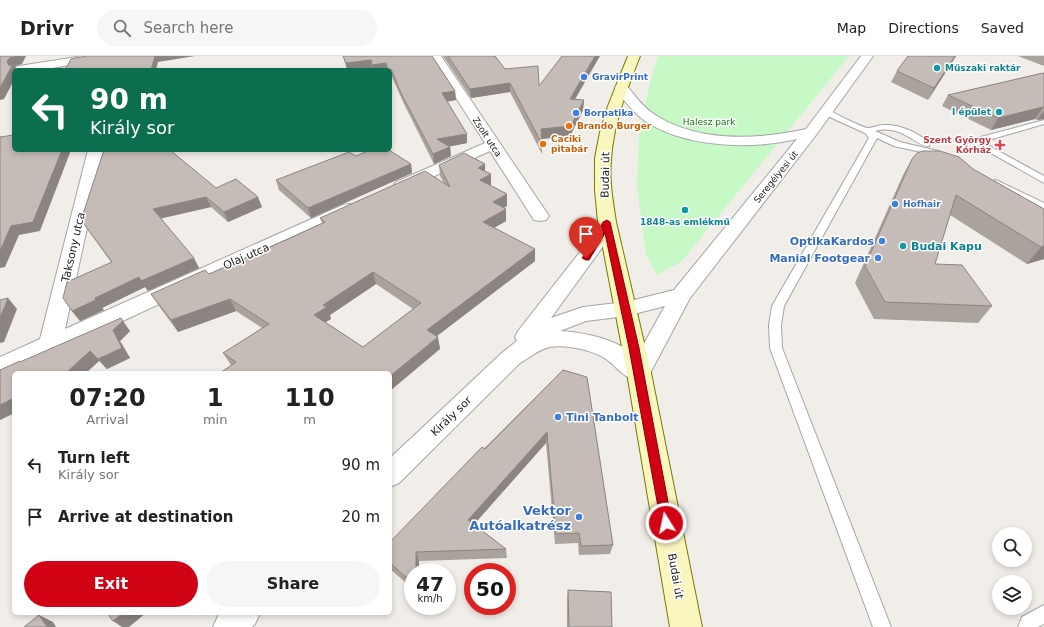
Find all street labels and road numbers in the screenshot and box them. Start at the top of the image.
street label: Zsolt utca [471,115,503,159]
street label: Seregélyesi út [752,149,800,205]
street label: Budai út [599,151,612,198]
street label: Taksony utca [59,211,88,284]
street label: Olaj utca [221,241,271,272]
street label: Király sor [428,393,475,439]
street label: Budai út [665,552,686,601]

